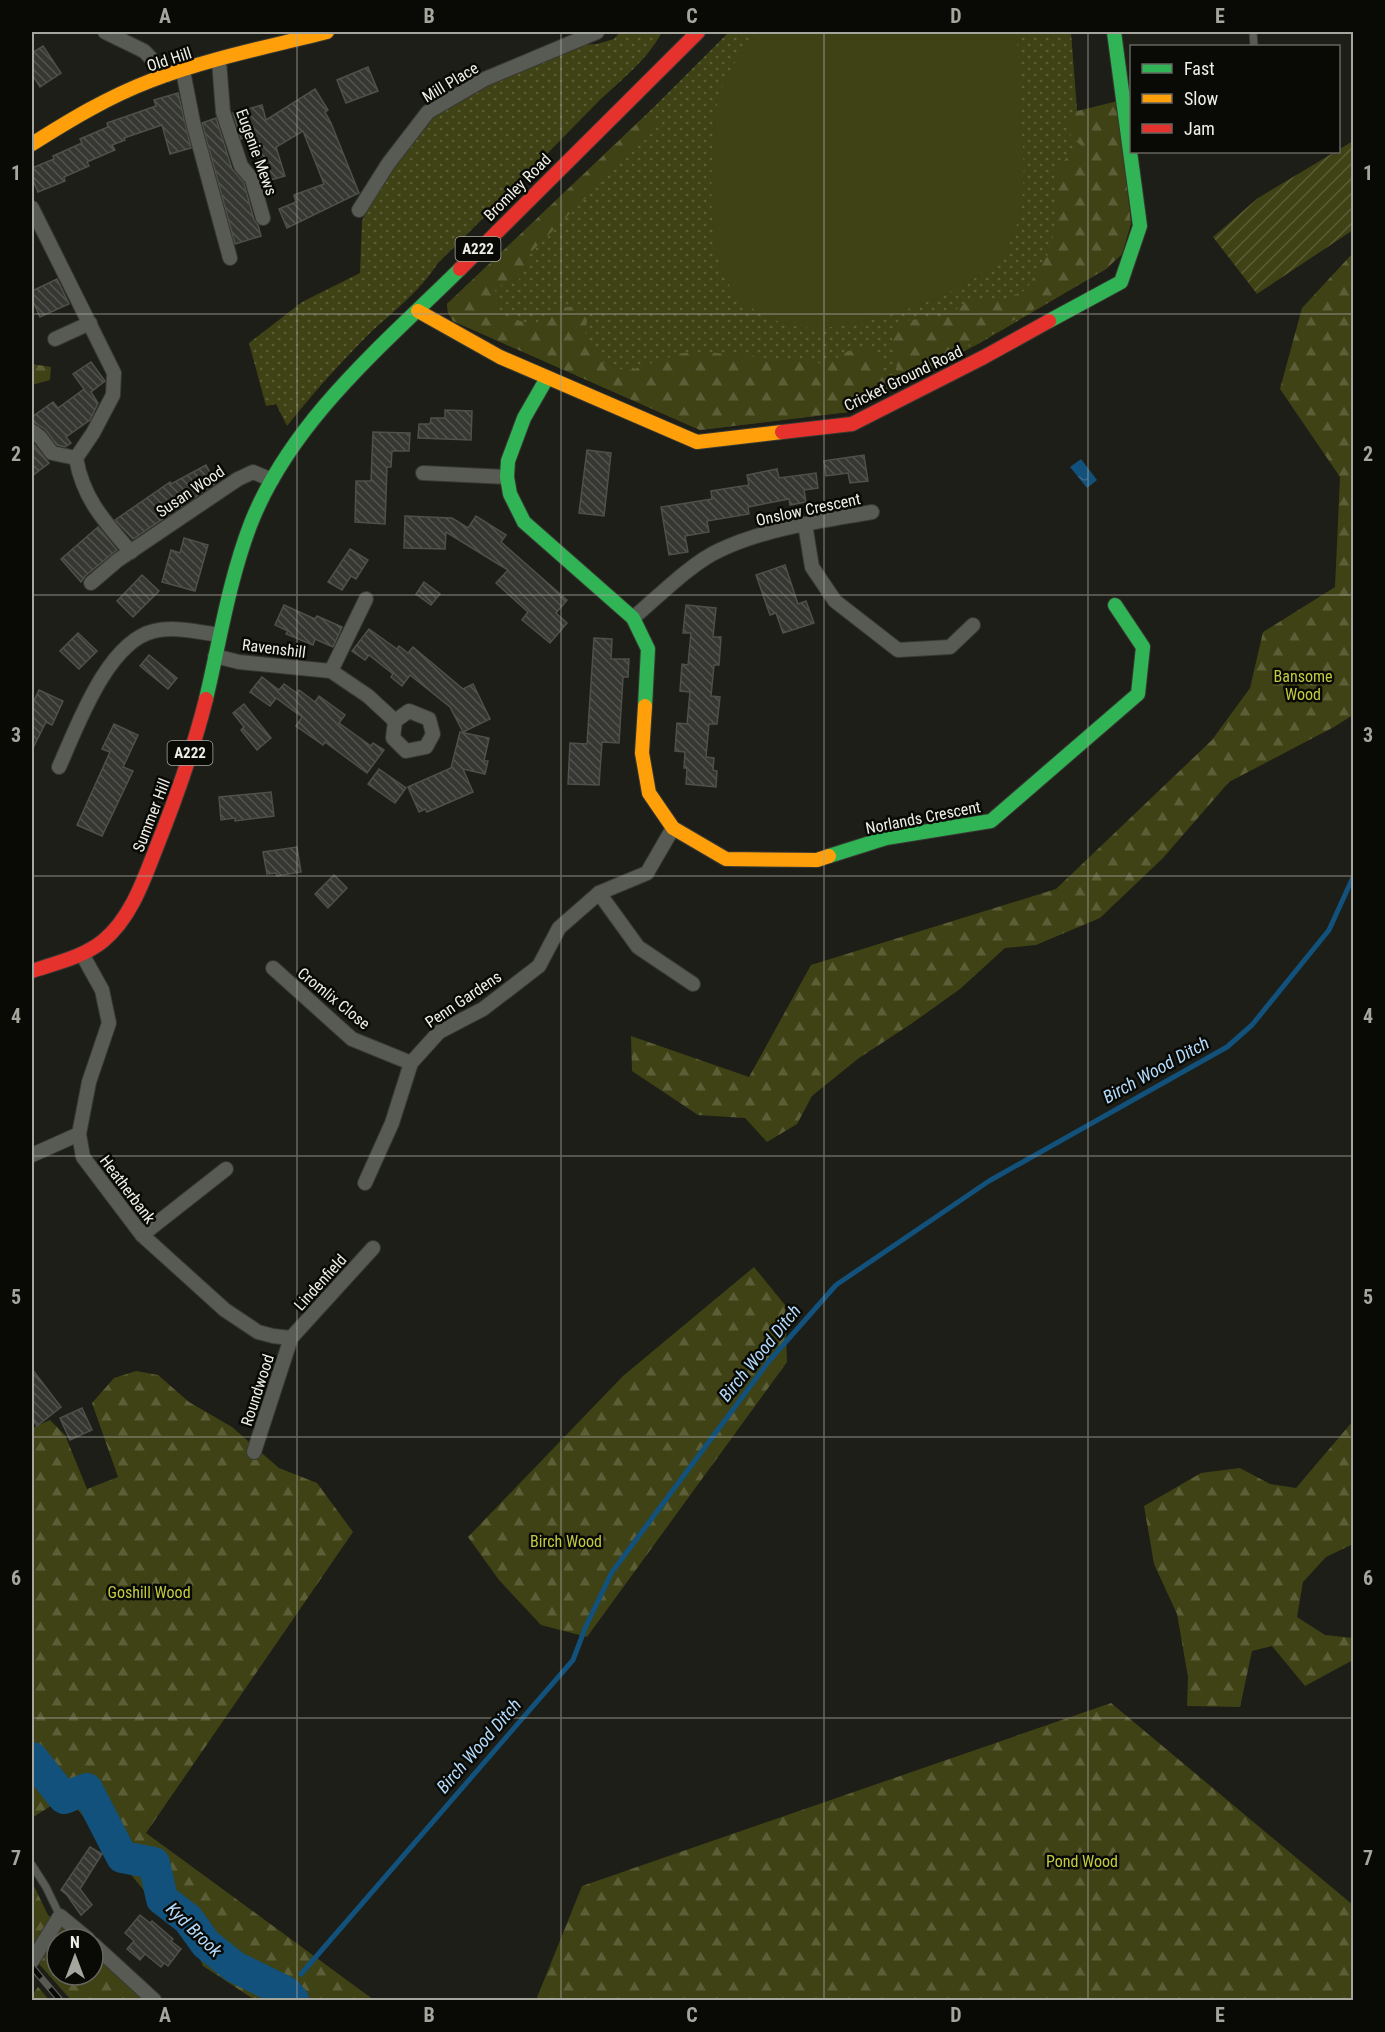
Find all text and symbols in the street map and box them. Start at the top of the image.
text: A [159,4,171,28]
text: B [423,4,435,28]
text: C [686,4,698,28]
text: D [950,4,962,28]
text: E [1215,4,1225,28]
street label: Old Hill [144,43,194,76]
legend [1130,45,1340,153]
street label: Mill Place [419,58,482,107]
text: Fast [1184,58,1215,79]
text: Slow [1184,88,1219,109]
street label: Eugenie Mews [232,106,281,198]
text: Jam [1184,118,1215,139]
street label: Bromley Road [480,150,555,225]
text: 1 [11,161,21,185]
text: 1 [1363,161,1373,185]
road number: A222 [456,237,500,261]
street label: Cricket Ground Road [841,342,966,415]
text: 2 [11,442,21,466]
text: 2 [1363,442,1373,466]
street label: Susan Wood [152,462,228,521]
street label: Onslow Crescent [754,489,862,530]
street label: Ravenshill [241,635,307,662]
park label: Bansome Wood [1273,667,1333,704]
text: 3 [11,723,21,747]
text: 3 [1363,723,1373,747]
road number: A222 [168,741,213,765]
street label: Summer Hill [129,776,174,855]
street label: Norlands Crescent [864,797,982,838]
street label: Cromlix Close [294,963,374,1033]
street label: Penn Gardens [422,967,505,1032]
text: 4 [11,1004,21,1028]
text: 4 [1363,1004,1373,1028]
water label: Birch Wood Ditch [1099,1032,1213,1107]
street label: Heatherbank [96,1151,160,1228]
street label: Lindenfield [290,1250,351,1314]
text: 5 [11,1285,21,1309]
text: 5 [1363,1285,1373,1309]
water label: Birch Wood Ditch [714,1300,805,1405]
street label: Roundwood [237,1352,278,1428]
park label: Birch Wood [530,1532,602,1551]
text: 6 [11,1566,21,1590]
text: 6 [1363,1566,1373,1590]
park label: Goshill Wood [107,1583,191,1602]
water label: Birch Wood Ditch [432,1694,525,1797]
text: 7 [11,1846,21,1870]
text: 7 [1363,1846,1373,1870]
park label: Pond Wood [1046,1852,1118,1871]
water label: Kyd Brook [162,1898,227,1962]
north arrow [45,1927,105,1987]
text: N [70,1933,80,1952]
text: A [159,2003,171,2027]
text: B [423,2003,435,2027]
text: C [686,2003,698,2027]
text: D [950,2003,962,2027]
text: E [1215,2003,1225,2027]

